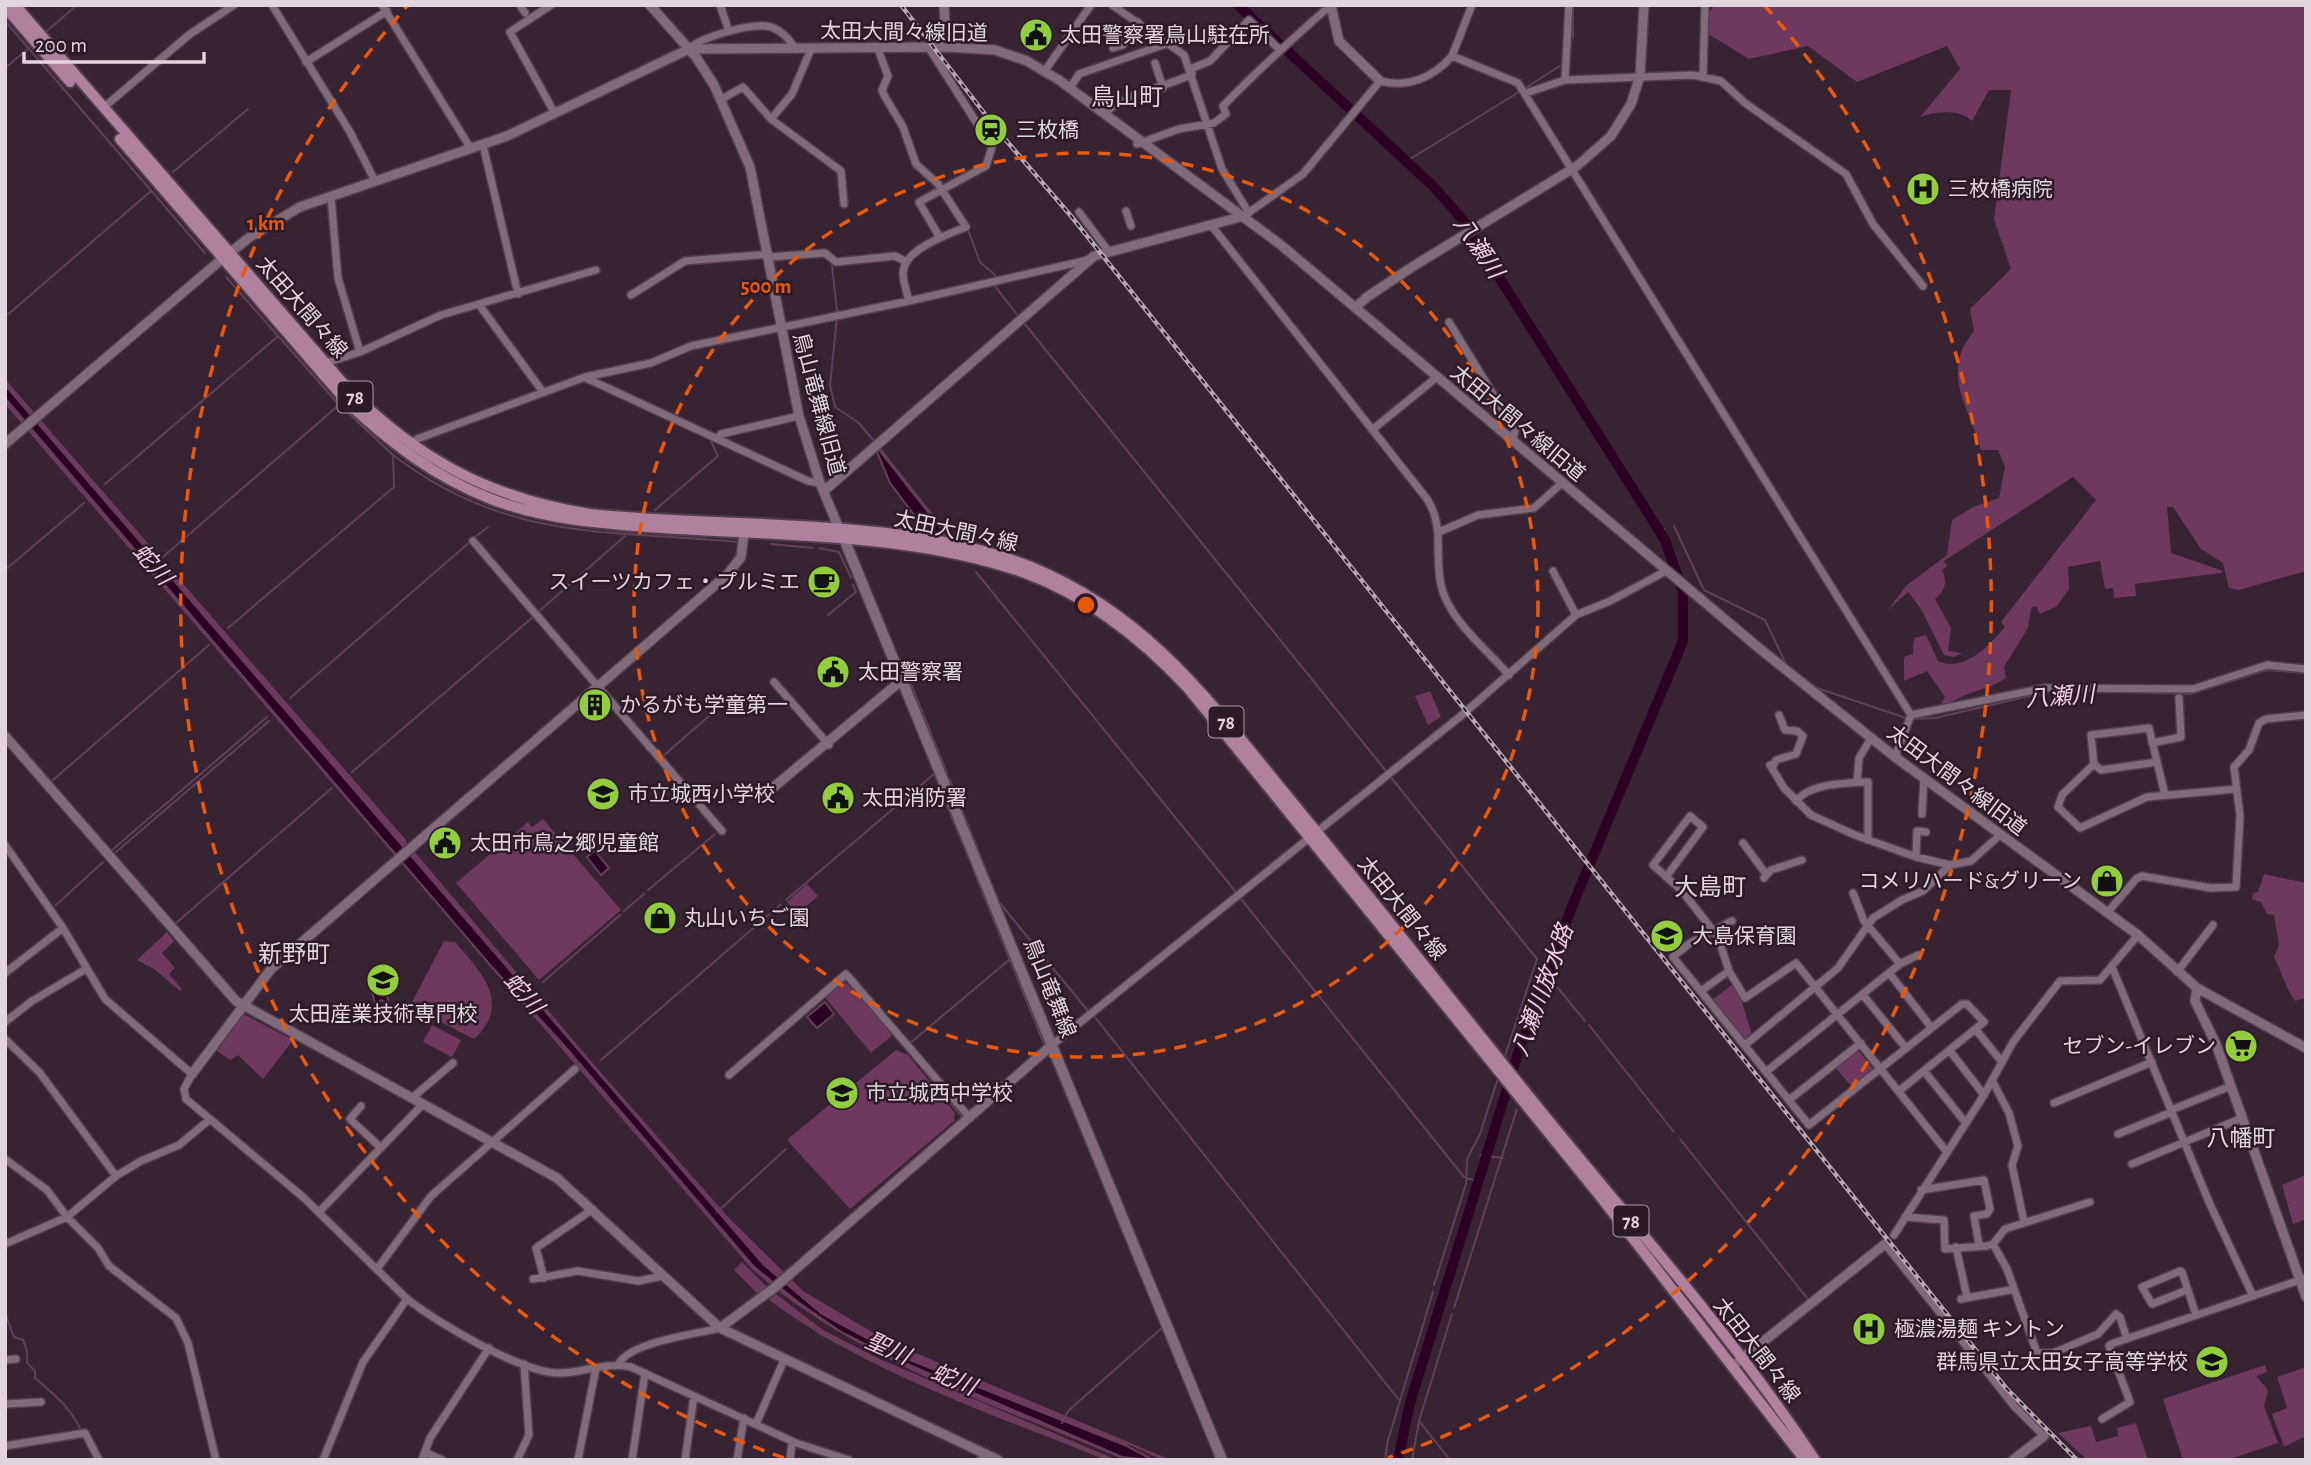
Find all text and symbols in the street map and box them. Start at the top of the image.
public building icon: 太田警察署鳥山駐在所 [1017,16,1055,54]
street label: 太田大間々線旧道 [820,20,988,44]
scale bar [24,21,205,65]
place label: 太田警察署鳥山駐在所 [1060,24,1270,46]
text: 200 m [35,35,87,56]
district label: 鳥山町 [1091,84,1163,110]
station icon: 三枚橋 [972,111,1010,149]
place label: 三枚橋 [1016,119,1079,141]
hospital icon: 三枚橋病院 [1904,170,1942,208]
place label: 三枚橋病院 [1948,178,2053,200]
water label: 八瀬川 [1449,212,1510,285]
text: 1 km [247,213,285,234]
street label: 太田大間々線 [252,252,352,362]
text: 500 m [740,276,792,297]
street label: 鳥山竜舞線旧道 [789,330,849,478]
street label: 太田大間々線旧道 [1447,361,1589,485]
road number: 78 [338,382,372,412]
street label: 太田大間々線 [892,507,1020,555]
water label: 蛇川 [128,539,179,592]
cafe icon: スイーツカフェ・プルミエ [805,563,843,601]
place label: スイーツカフェ・プルミエ [548,571,800,593]
centre of rings [1074,593,1098,617]
public building icon: 太田警察署 [814,653,852,691]
place label: 太田警察署 [858,661,963,683]
water label: 八瀬川 [2025,681,2098,711]
building icon: かるがも学童第一 [576,686,614,724]
place label: かるがも学童第一 [620,694,788,716]
road number: 78 [1208,706,1244,737]
street label: 太田大間々線旧道 [1883,721,2031,839]
school or university icon: 市立城西小学校 [584,775,622,813]
public building icon: 太田消防署 [819,779,857,817]
place label: 市立城西小学校 [628,783,775,805]
place label: 太田消防署 [862,787,967,809]
public building icon: 太田市鳥之郷児童館 [426,824,464,862]
place label: 太田市鳥之郷児童館 [470,832,659,854]
street label: 太田大間々線 [1354,852,1450,964]
shop icon: コメリハード&グリーン [2088,862,2126,900]
place label: コメリハード&グリーン [1858,870,2082,892]
district label: 大島町 [1674,874,1746,900]
shop icon: 丸山いちご園 [641,899,679,937]
place label: 丸山いちご園 [684,907,810,929]
school or university icon: 大島保育園 [1648,917,1686,955]
water label: 八瀬川放水路 [1507,919,1578,1059]
place label: 大島保育園 [1692,925,1797,947]
street label: 鳥山竜舞線 [1020,935,1080,1041]
district label: 新野町 [258,941,330,967]
school or university icon: 太田産業技術専門校 [364,961,402,999]
water label: 蛇川 [499,968,550,1021]
place label: 太田産業技術専門校 [289,1003,478,1025]
supermarket icon: セブン-イレブン [2222,1027,2260,1065]
place label: セブン-イレブン [2063,1034,2216,1057]
school or university icon: 市立城西中学校 [823,1074,861,1112]
place label: 市立城西中学校 [866,1082,1013,1104]
district label: 八幡町 [2207,1126,2276,1151]
road number: 78 [1614,1205,1648,1236]
street label: 太田大間々線 [1710,1294,1804,1406]
hospital icon: 極濃湯麺 キントン [1850,1310,1888,1348]
place label: 極濃湯麺 キントン [1894,1318,2065,1340]
water label: 聖川 [862,1329,916,1370]
school or university icon: 群馬県立太田女子高等学校 [2193,1343,2231,1381]
place label: 群馬県立太田女子高等学校 [1936,1351,2188,1373]
water label: 蛇川 [928,1359,983,1401]

